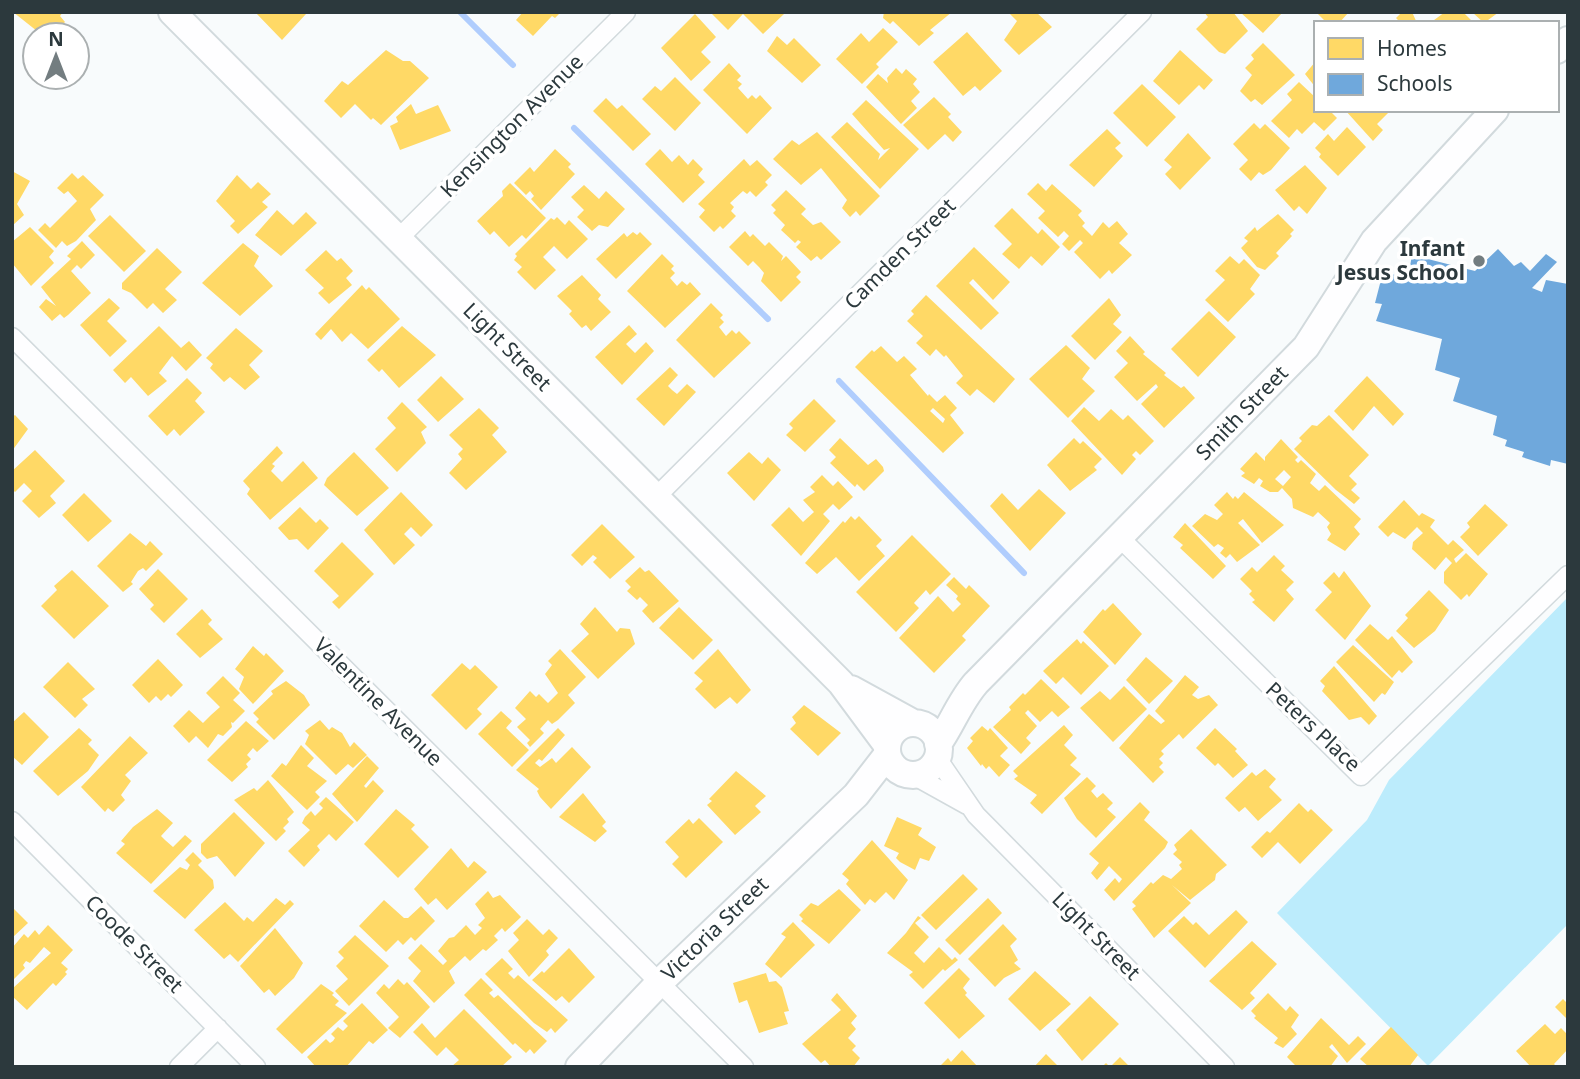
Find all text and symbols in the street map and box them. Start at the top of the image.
north arrow [21,21,91,91]
legend [1314,21,1559,112]
text: N [48,26,64,52]
text: Homes [1377,34,1447,62]
street label: Kensington Avenue [434,48,589,203]
text: Schools [1377,69,1452,97]
street label: Camden Street [838,191,961,315]
place label: Infant Jesus School [1335,234,1465,286]
marker: Infant Jesus School [1471,253,1487,269]
street label: Light Street [458,296,558,397]
street label: Smith Street [1189,359,1294,466]
street label: Valentine Avenue [308,631,449,772]
street label: Peters Place [1260,675,1367,777]
street label: Victoria Street [655,870,774,986]
street label: Light Street [1047,885,1147,986]
street label: Coode Street [80,888,190,999]

